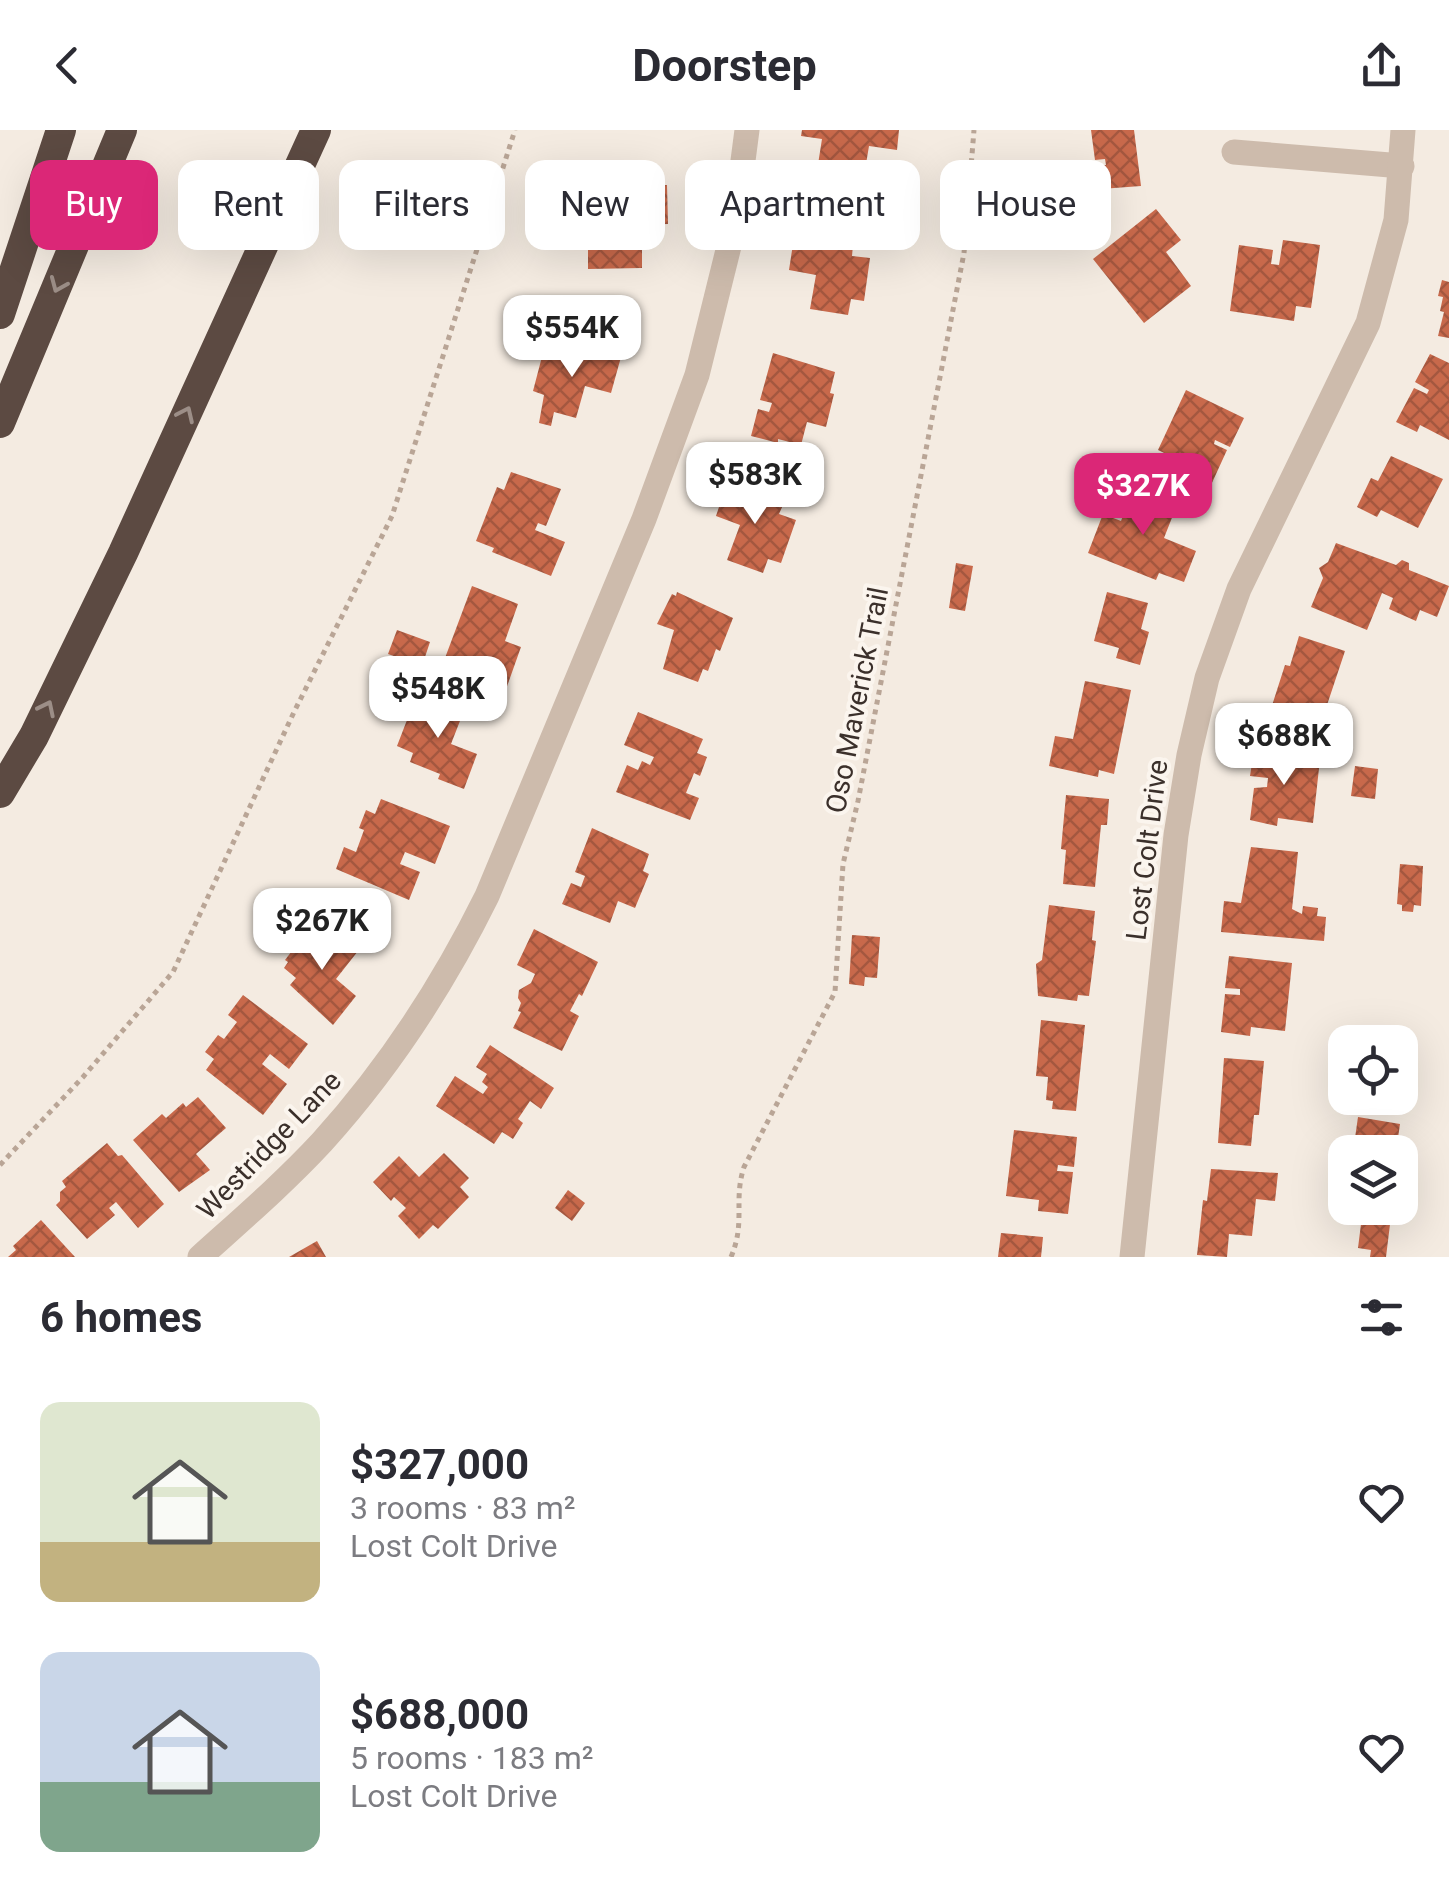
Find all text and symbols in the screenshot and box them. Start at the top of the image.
icon: back [40,38,95,93]
icon: share [1354,38,1409,93]
text: Doorstep [632,39,817,92]
chip: Buy [30,160,158,250]
chip: Rent [178,160,319,250]
chip: Filters [339,160,505,250]
chip: New [525,160,665,250]
chip: Apartment [685,160,920,250]
chip: House [940,160,1111,250]
one-way arrow [50,275,70,293]
pin: $554K [502,295,642,380]
text: $554K [525,308,619,346]
one-way arrow [174,406,194,424]
pin: $583K [685,442,825,527]
pin: $327K [1073,453,1213,538]
text: $583K [708,455,802,493]
text: $327K [1096,466,1190,504]
street label: Oso Maverick Trail [819,584,895,816]
pin: $548K [368,656,508,741]
text: $548K [391,669,485,707]
one-way arrow [35,700,55,718]
pin: $688K [1214,703,1354,788]
text: $688K [1237,716,1331,754]
street label: Lost Colt Drive [1120,758,1174,942]
pin: $267K [252,888,392,973]
text: $267K [275,901,369,939]
map controls [1328,1025,1418,1225]
button: locate [1328,1025,1418,1115]
street label: Westridge Lane [190,1064,348,1226]
button: layers [1328,1135,1418,1225]
icon: filters [1354,1290,1409,1345]
text: 6 homes [40,1293,202,1342]
text: $327,000 [350,1440,529,1489]
icon: home [120,1442,240,1562]
icon: heart [1354,1475,1409,1530]
text: 3 rooms · 83 m² [350,1489,575,1527]
text: Lost Colt Drive [350,1527,558,1565]
text: $688,000 [350,1690,529,1739]
icon: home [120,1692,240,1812]
icon: heart [1354,1725,1409,1780]
text: 5 rooms · 183 m² [350,1739,593,1777]
text: Lost Colt Drive [350,1777,558,1815]

